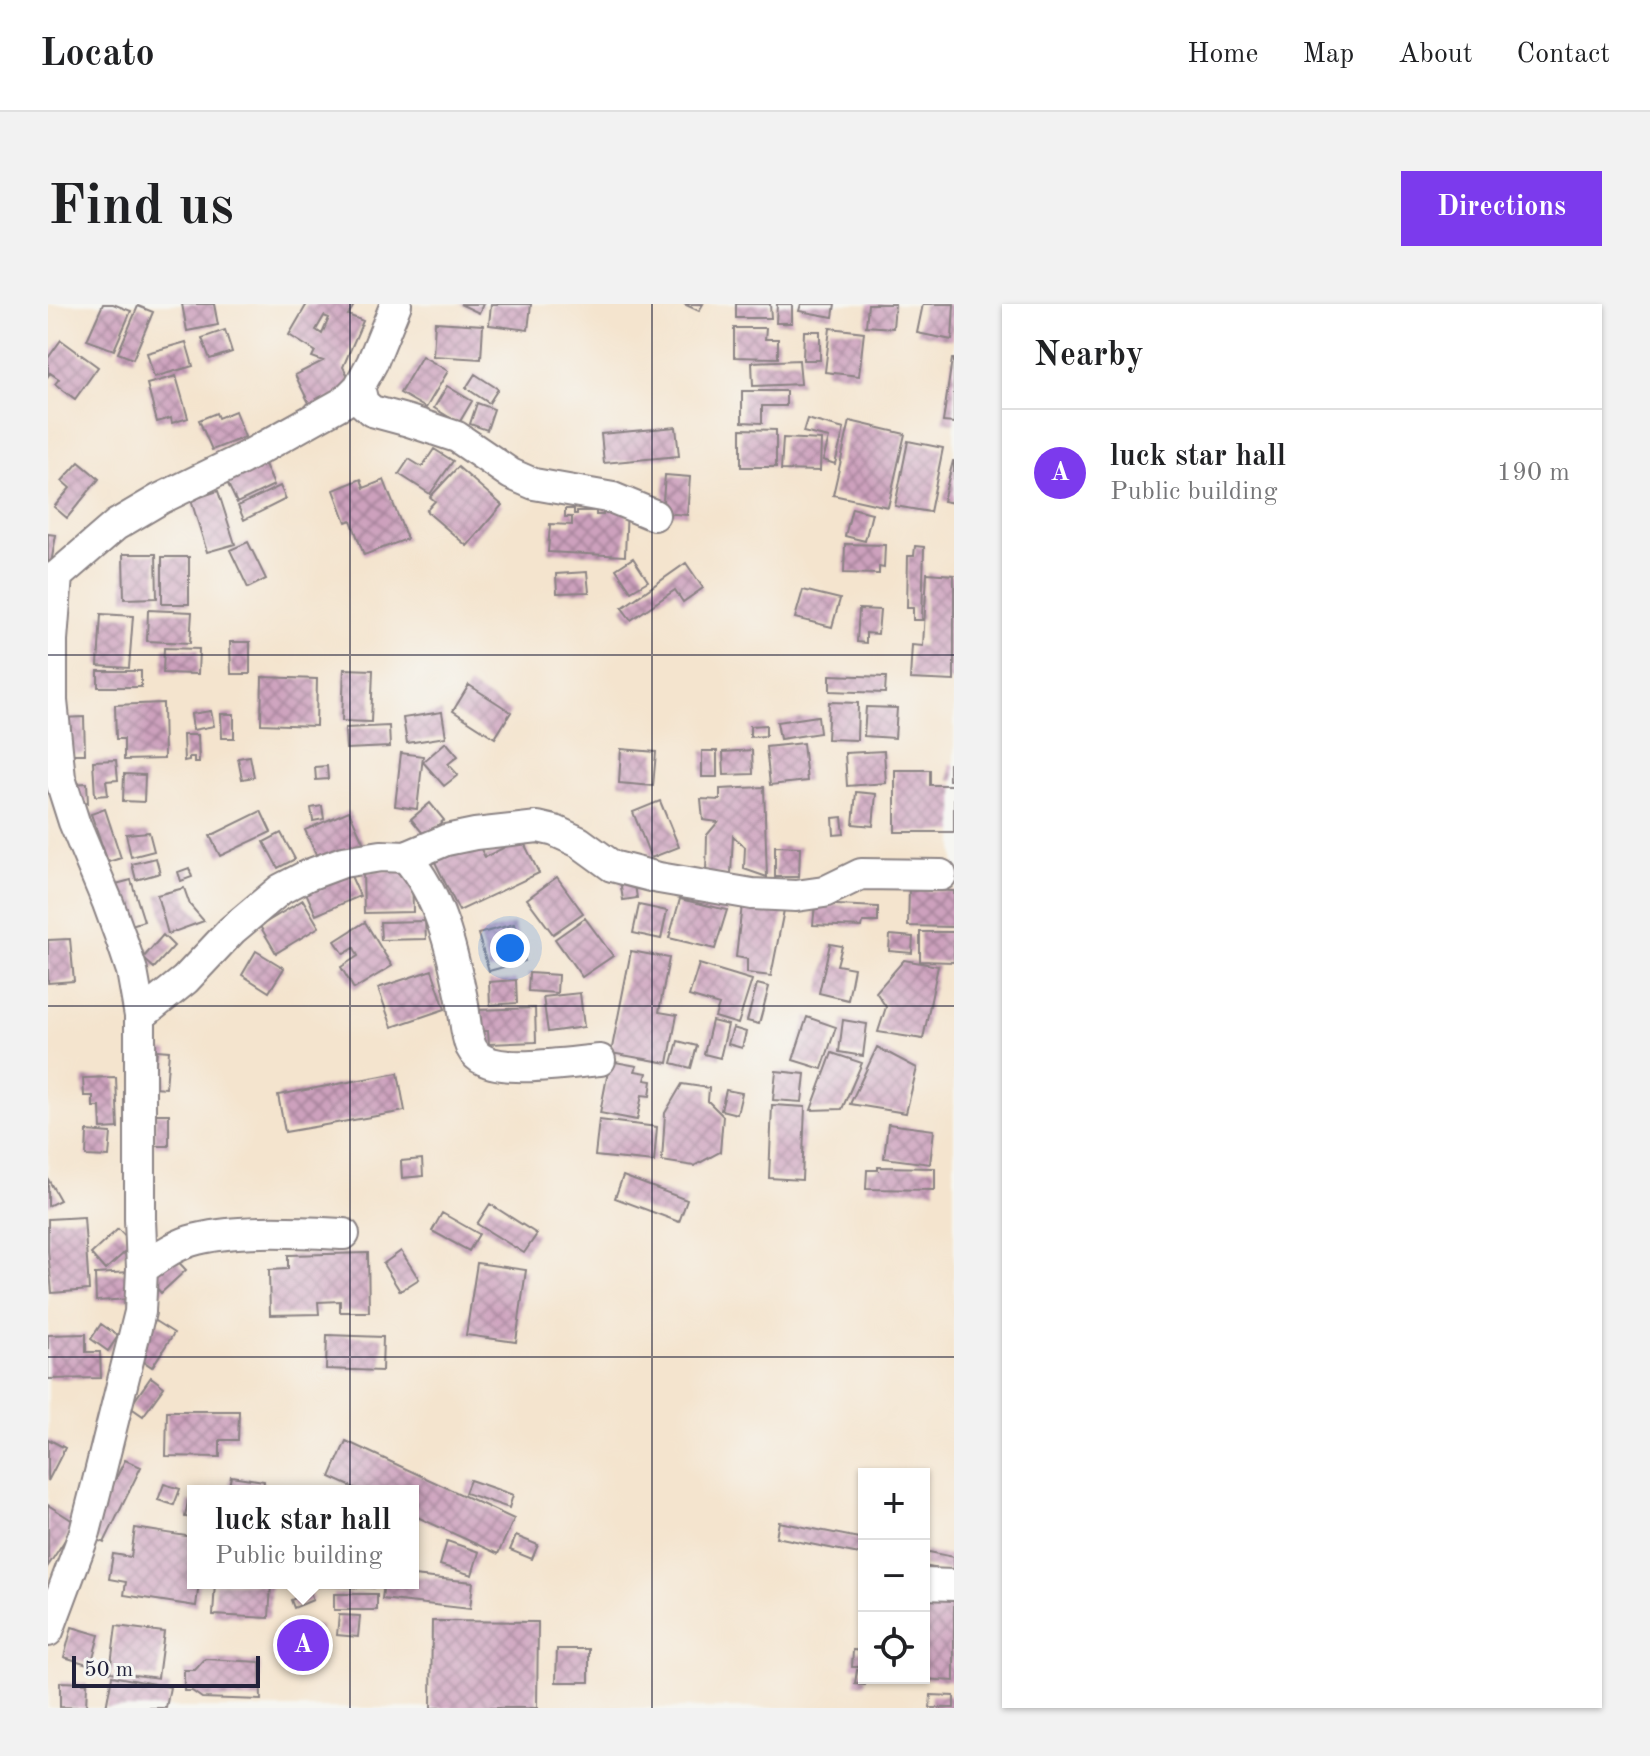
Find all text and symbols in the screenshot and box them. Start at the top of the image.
text: Locato [40,36,155,74]
text: Home [1187,41,1258,69]
text: Map [1302,41,1354,69]
text: About [1398,41,1473,69]
text: Contact [1517,41,1610,69]
button: Directions [1401,171,1602,246]
text: Find us [48,180,234,236]
text: Nearby [1034,339,1144,373]
text: luck star hall [1110,442,1286,472]
text: A [1050,460,1070,486]
text: 190 m [1497,460,1570,486]
text: Public building [1110,479,1277,505]
your location [490,928,530,968]
map controls [858,1468,930,1684]
button: + [858,1468,930,1540]
popup [187,1485,419,1589]
text: luck star hall [215,1506,391,1536]
button: − [858,1540,930,1612]
text: Public building [215,1543,382,1569]
button: locate [858,1612,930,1684]
pin: A [277,1615,329,1675]
scale bar [72,1652,260,1688]
text: 50 m [84,1659,133,1681]

